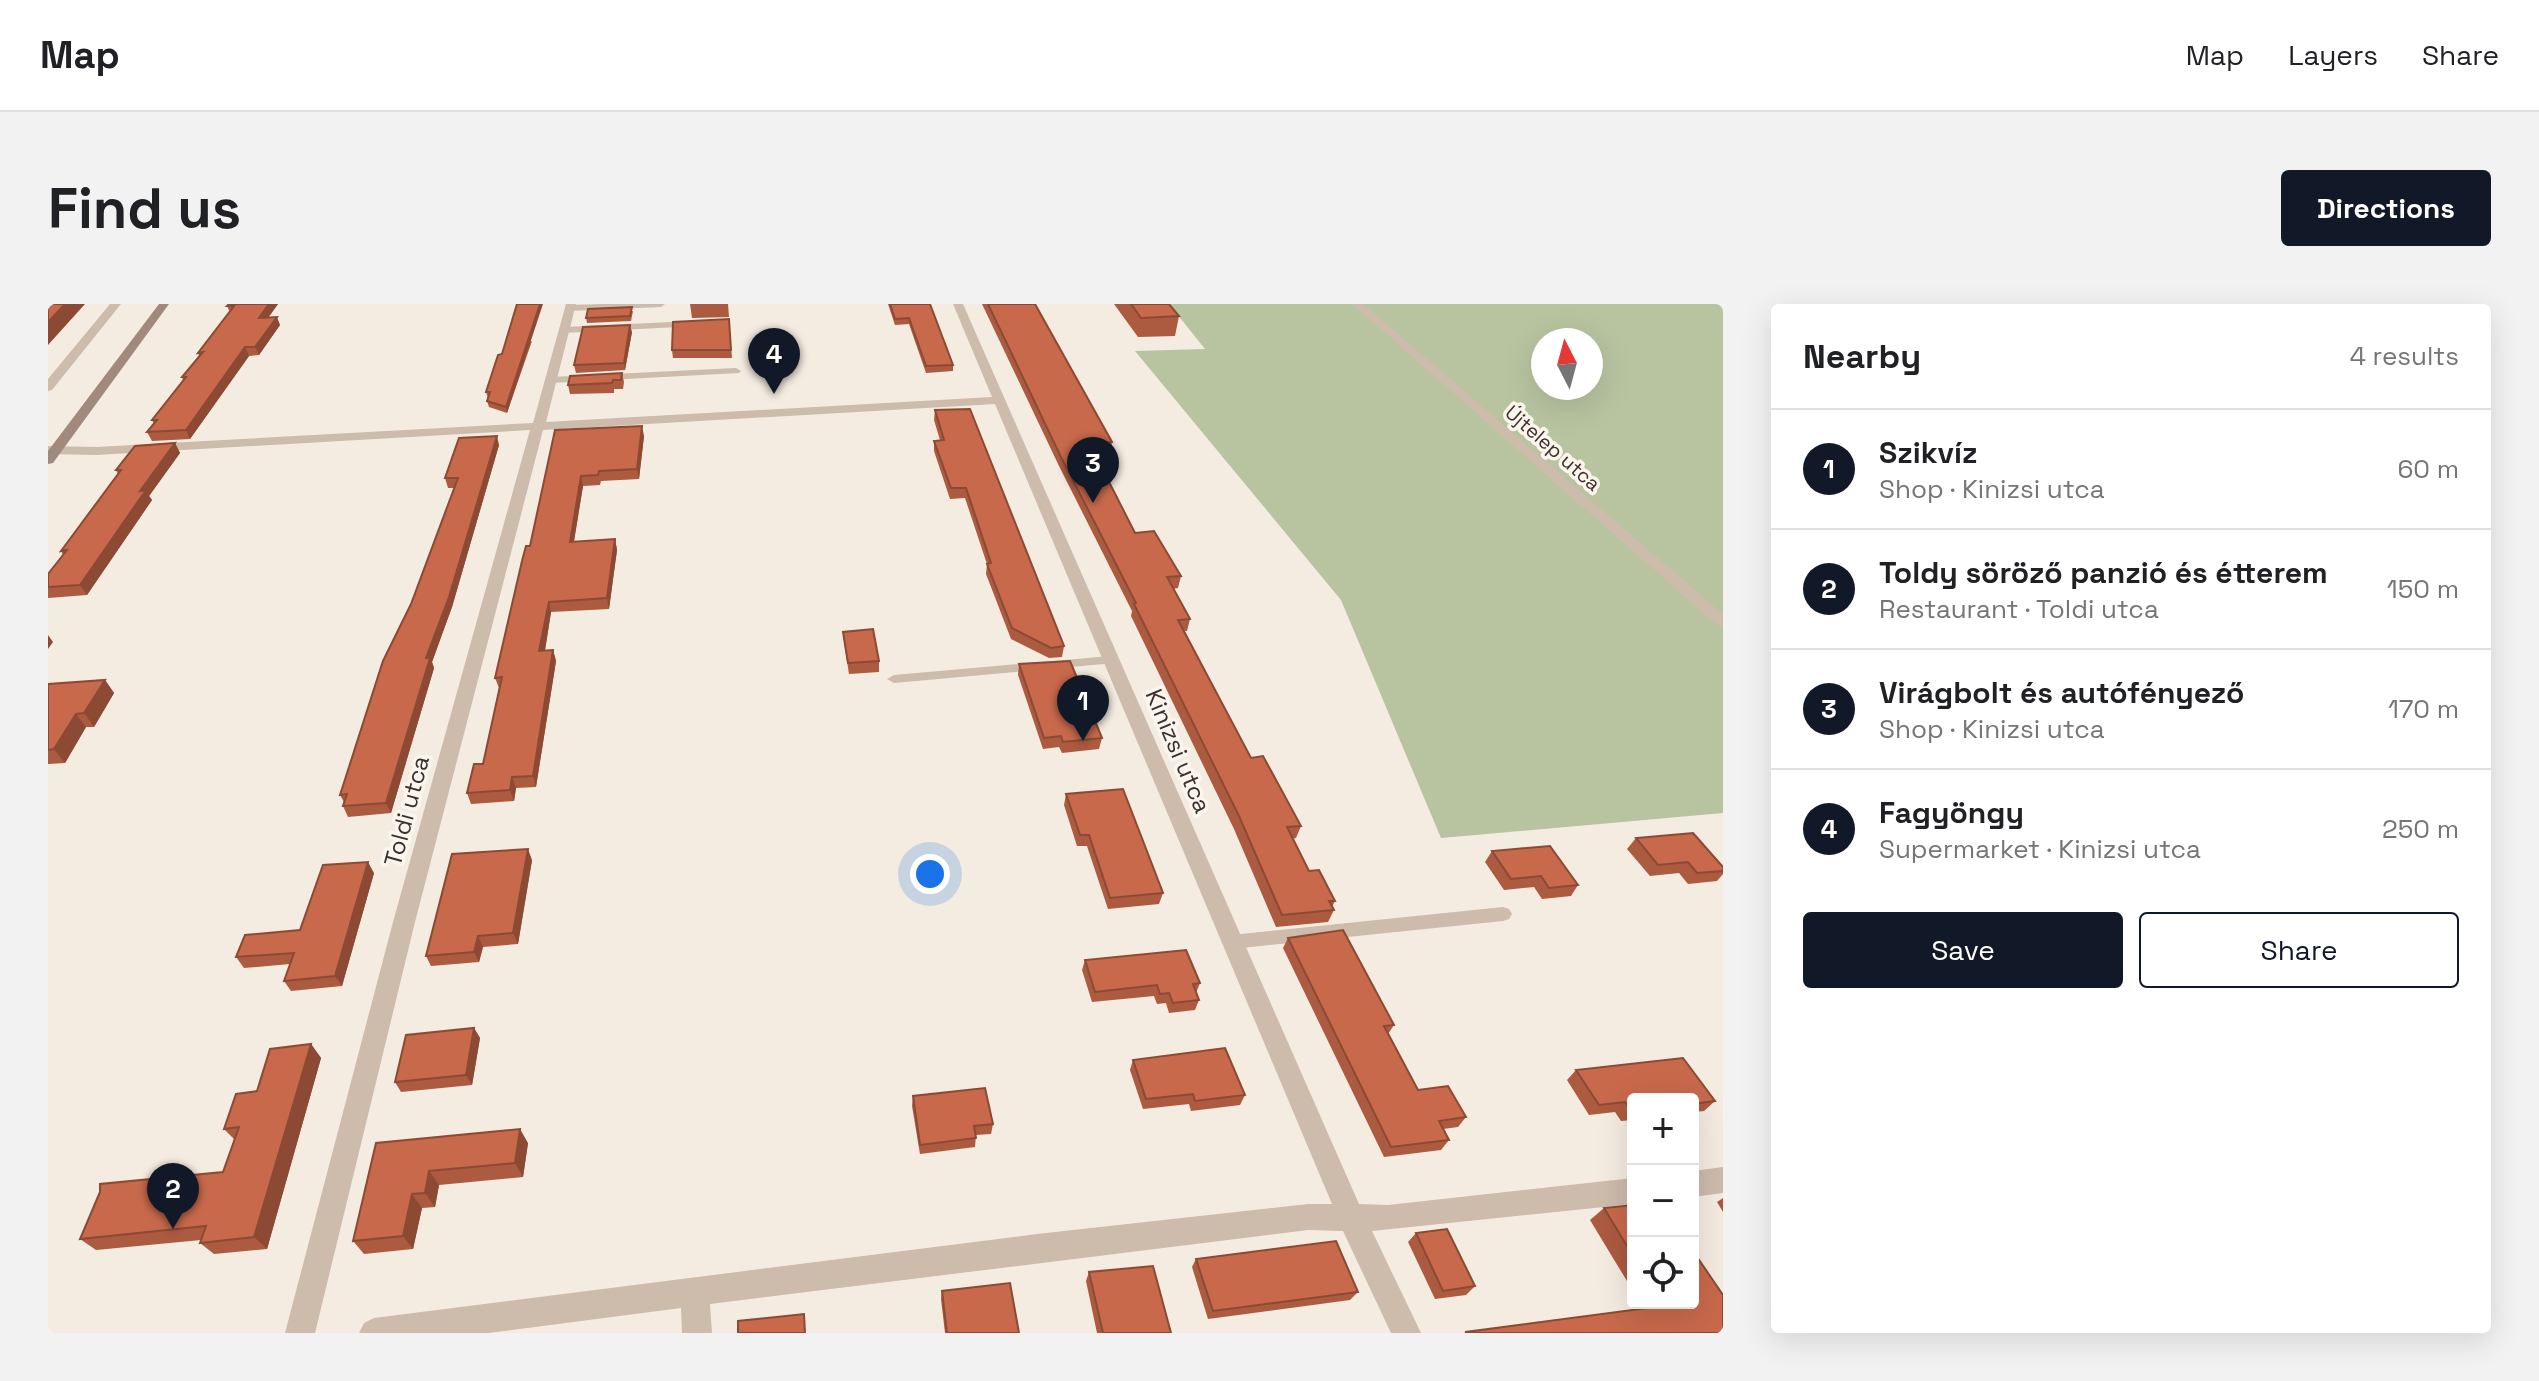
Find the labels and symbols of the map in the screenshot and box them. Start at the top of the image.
pin: 4 [748,328,800,394]
north arrow [1531,328,1603,400]
street label: Újtelep utca [1500,399,1606,497]
pin: 3 [1067,437,1119,503]
pin: 1 [1057,675,1109,741]
street label: Kinizsi utca [1138,684,1219,818]
street label: Toldi utca [377,752,436,870]
your location [910,854,950,894]
pin: 2 [147,1163,199,1229]

